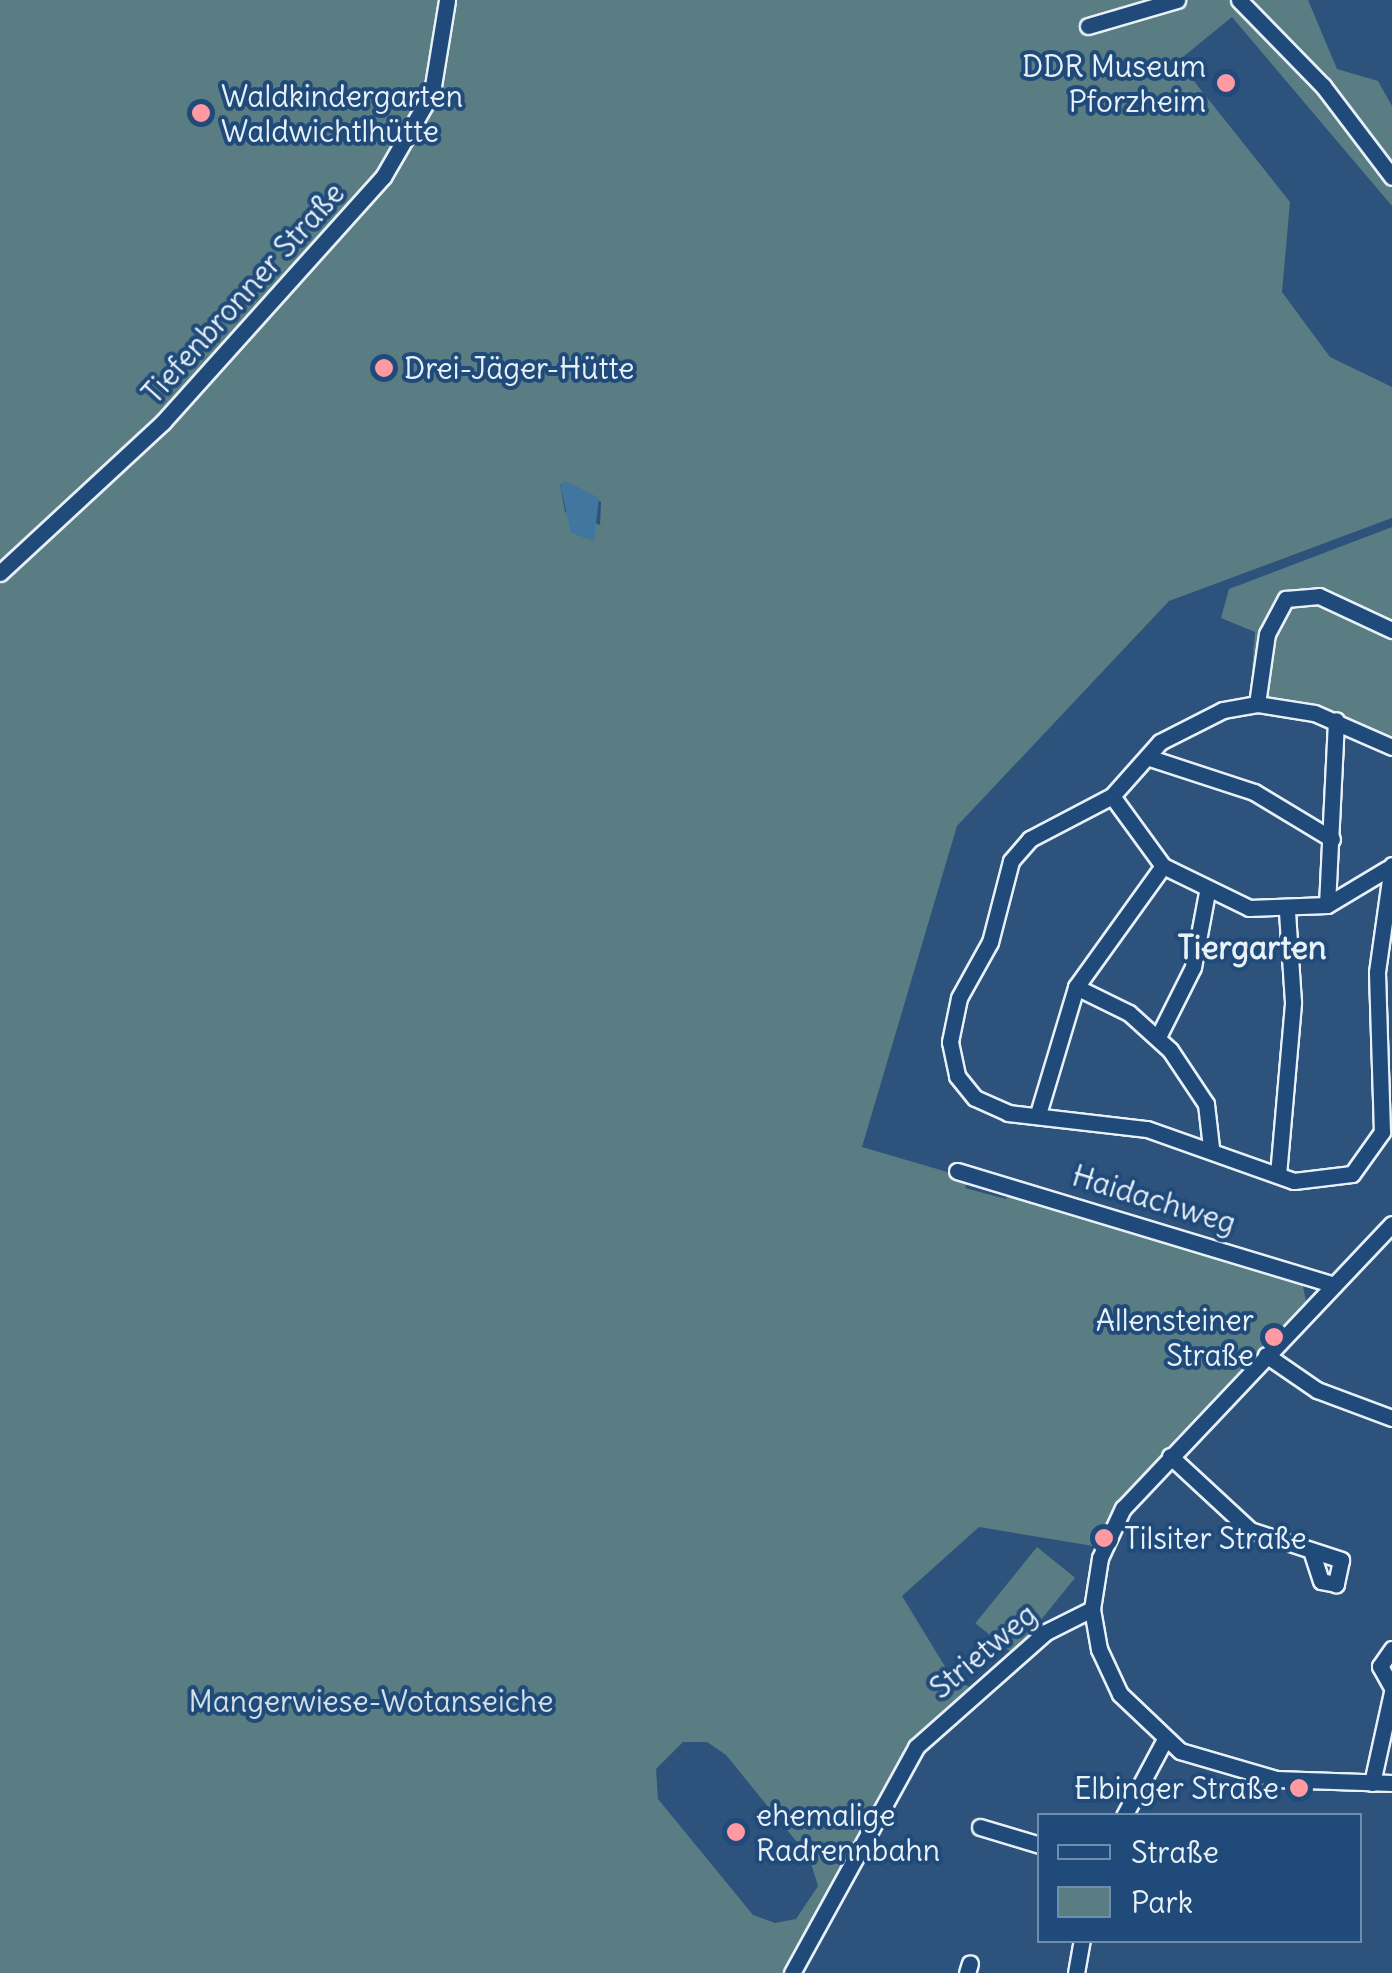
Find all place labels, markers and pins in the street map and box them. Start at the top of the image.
place label: DDR Museum Pforzheim [1022,48,1206,118]
marker: DDR Museum Pforzheim [1215,72,1237,94]
place label: Waldkindergarten Waldwichtlhütte [221,78,463,148]
marker: Waldkindergarten Waldwichtlhütte [190,102,212,124]
place label: Drei-Jäger-Hütte [404,350,634,386]
marker: Drei-Jäger-Hütte [373,357,395,379]
place label: Allensteiner Straße [1096,1302,1254,1372]
marker: Allensteiner Straße [1263,1326,1285,1348]
place label: Tilsiter Straße [1124,1520,1307,1556]
marker: Tilsiter Straße [1093,1527,1115,1549]
place label: Elbinger Straße [1074,1770,1279,1806]
marker: Elbinger Straße [1288,1777,1310,1799]
place label: ehemalige Radrennbahn [756,1797,940,1868]
marker: ehemalige Radrennbahn [725,1821,747,1843]

